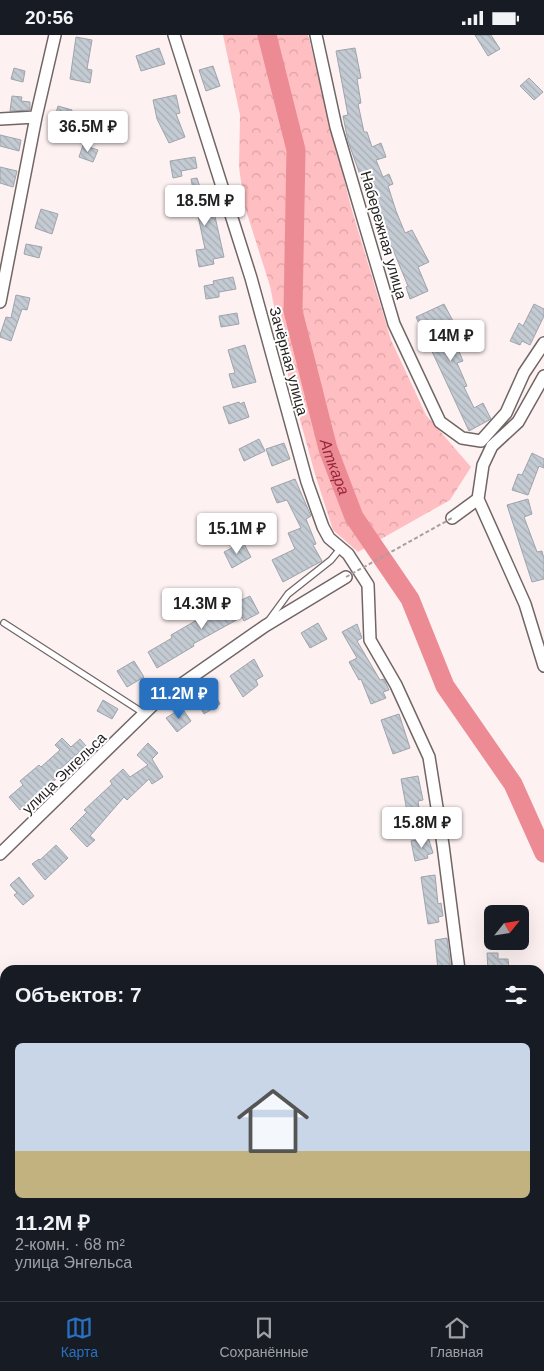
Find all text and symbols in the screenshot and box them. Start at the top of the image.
text: 20:56 [25,7,74,28]
pin: 36.5M ₽ [42,111,134,153]
text: 36.5M ₽ [59,118,117,135]
street label: Набережная улица [358,169,411,302]
pin: 18.5M ₽ [159,185,251,227]
text: 18.5M ₽ [176,192,234,209]
street label: Зачёрная улица [266,305,312,418]
pin: 14M ₽ [416,319,486,362]
text: 14M ₽ [429,327,473,344]
water label: Аткара [317,436,353,497]
pin: 15.1M ₽ [191,513,283,555]
text: 15.1M ₽ [208,520,266,537]
pin: 14.3M ₽ [156,587,248,630]
text: 14.3M ₽ [173,595,231,612]
pin: 11.2M ₽ [133,677,225,720]
text: 11.2M ₽ [150,685,208,702]
street label: улица Энгельса [19,728,110,817]
pin: 15.8M ₽ [376,807,468,849]
text: 15.8M ₽ [393,814,451,831]
north arrow [484,905,529,950]
map controls [484,905,529,950]
icon: filters [502,981,530,1009]
text: Объектов: 7 [15,983,142,1006]
icon: home [228,1076,318,1166]
text: 11.2M ₽ [15,1211,90,1234]
text: 2-комн. · 68 m² [15,1236,125,1253]
text: улица Энгельса [15,1254,132,1271]
tab: Карта [61,1314,98,1360]
tab: Сохранённые [220,1314,309,1360]
tab: Главная [430,1314,483,1360]

